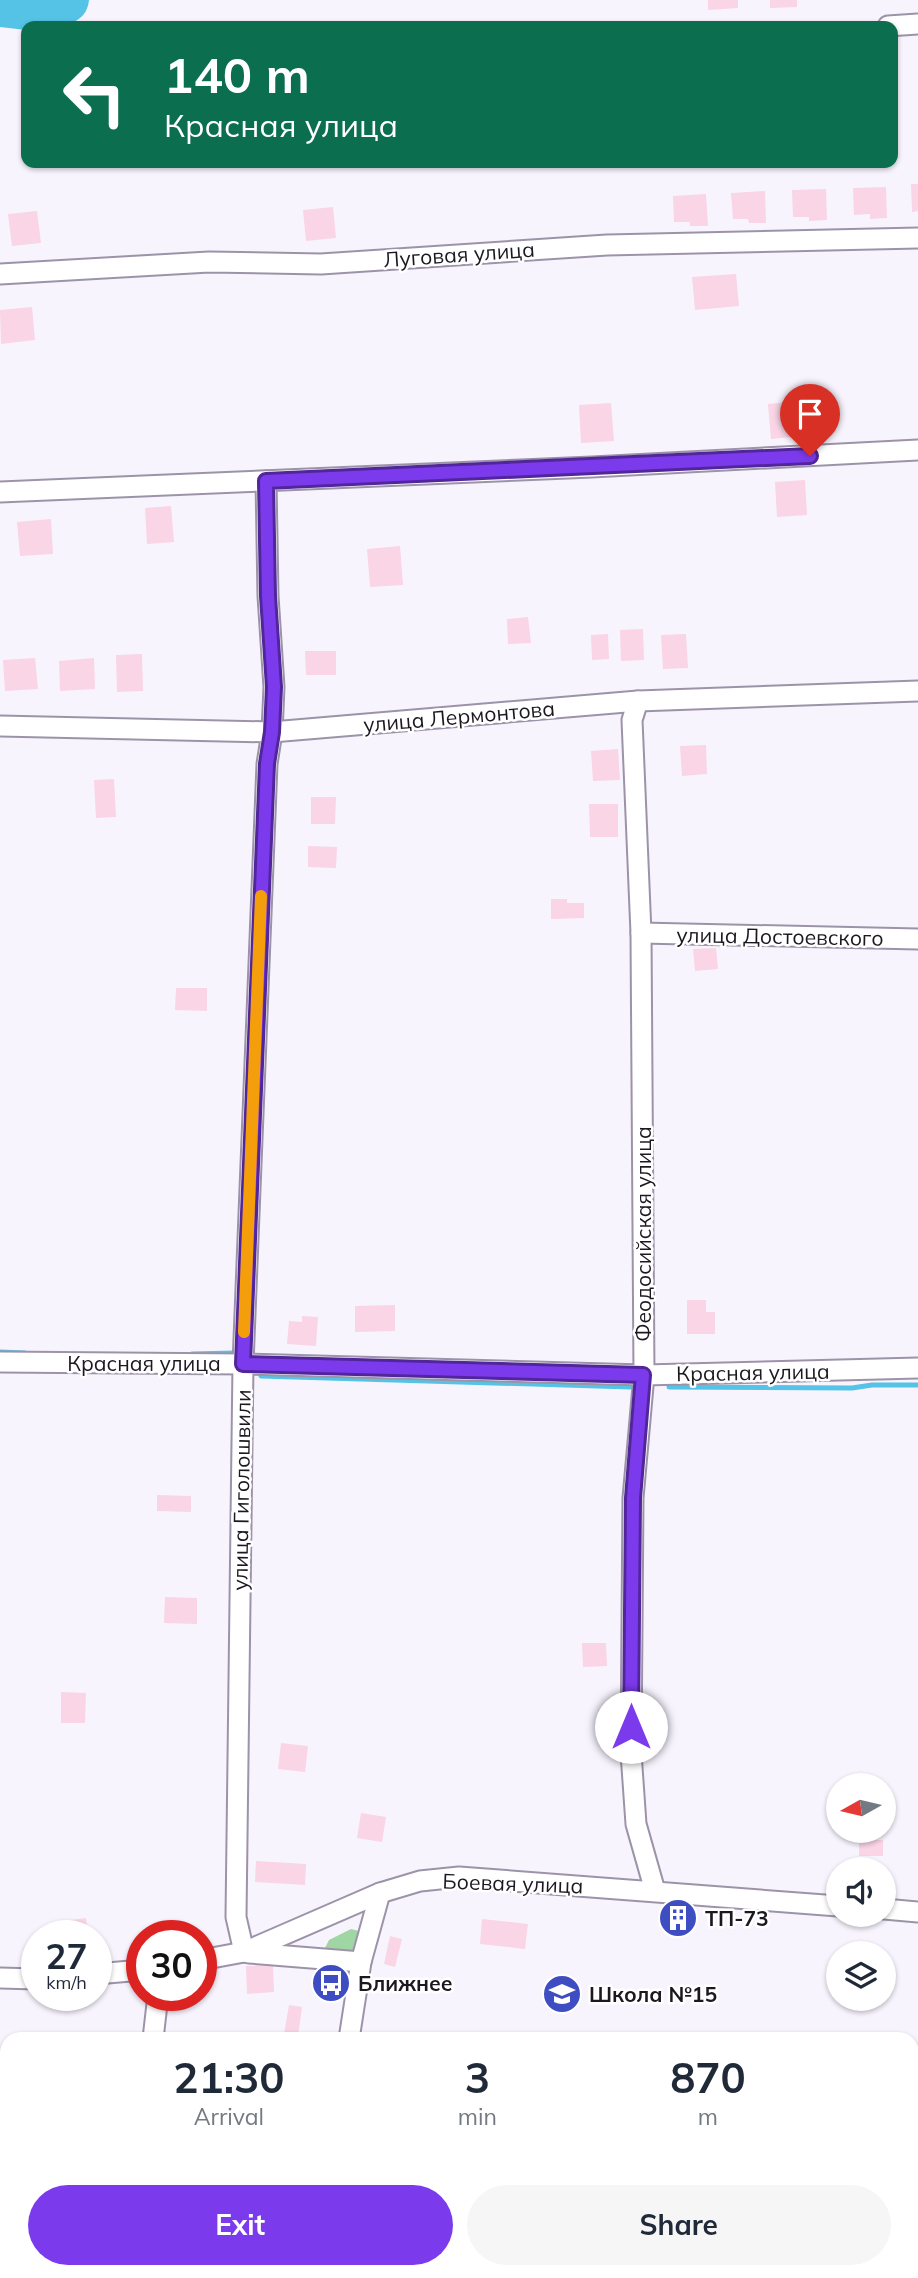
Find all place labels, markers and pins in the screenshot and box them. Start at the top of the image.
pin [780,384,840,456]
building icon: ТП-73 [657,1897,699,1939]
place label: ТП-73 [705,1905,769,1931]
bus stop icon: Ближнее [310,1962,352,2004]
place label: Ближнее [358,1970,453,1996]
school or university icon: Школа №15 [541,1973,583,2015]
place label: Школа №15 [589,1981,717,2007]

